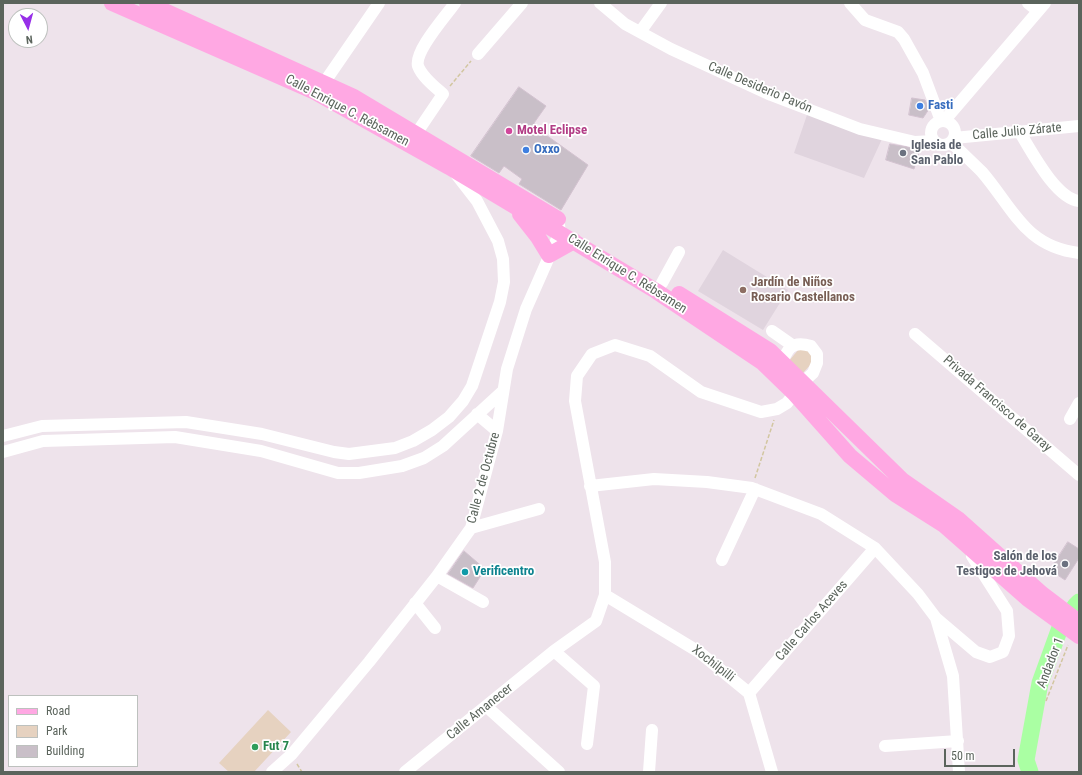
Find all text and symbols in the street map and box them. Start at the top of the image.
north arrow [8,8,48,48]
text: N [25,33,33,46]
street label: Calle Desiderio Pavón [706,59,814,117]
street label: Calle Enrique C. Rébsamen [283,72,411,150]
place label: Fasti [928,98,953,114]
marker: Fasti [915,101,925,111]
street label: Calle Julio Zárate [972,120,1062,144]
place label: Motel Eclipse [517,123,587,139]
marker: Motel Eclipse [504,126,514,136]
place label: Iglesia de San Pablo [911,138,963,169]
place label: Oxxo [534,142,560,158]
marker: Oxxo [521,145,531,155]
marker: Iglesia de San Pablo [898,148,908,158]
street label: Calle Enrique C. Rébsamen [564,231,690,317]
place label: Jardín de Niños Rosario Castellanos [751,275,855,306]
marker: Jardín de Niños Rosario Castellanos [738,285,748,295]
street label: Privada Francisco de Garay [939,353,1055,455]
street label: Calle 2 de Octubre [464,431,504,525]
place label: Salón de los Testigos de Jehová [956,549,1057,580]
marker: Salón de los Testigos de Jehová [1060,559,1070,569]
place label: Verificentro [473,564,534,580]
marker: Verificentro [460,567,470,577]
street label: Calle Carlos Aceves [773,578,851,664]
street label: Andador 1 [1034,636,1068,690]
street label: Xochilpilli [688,642,738,686]
street label: Calle Amanecer [444,681,516,743]
legend [8,695,138,767]
text: Road [46,704,70,718]
text: Park [46,724,67,738]
place label: Fut 7 [263,739,289,755]
scale bar [946,741,1017,767]
marker: Fut 7 [250,742,260,752]
text: Building [46,744,84,758]
text: 50 m [951,749,975,763]

